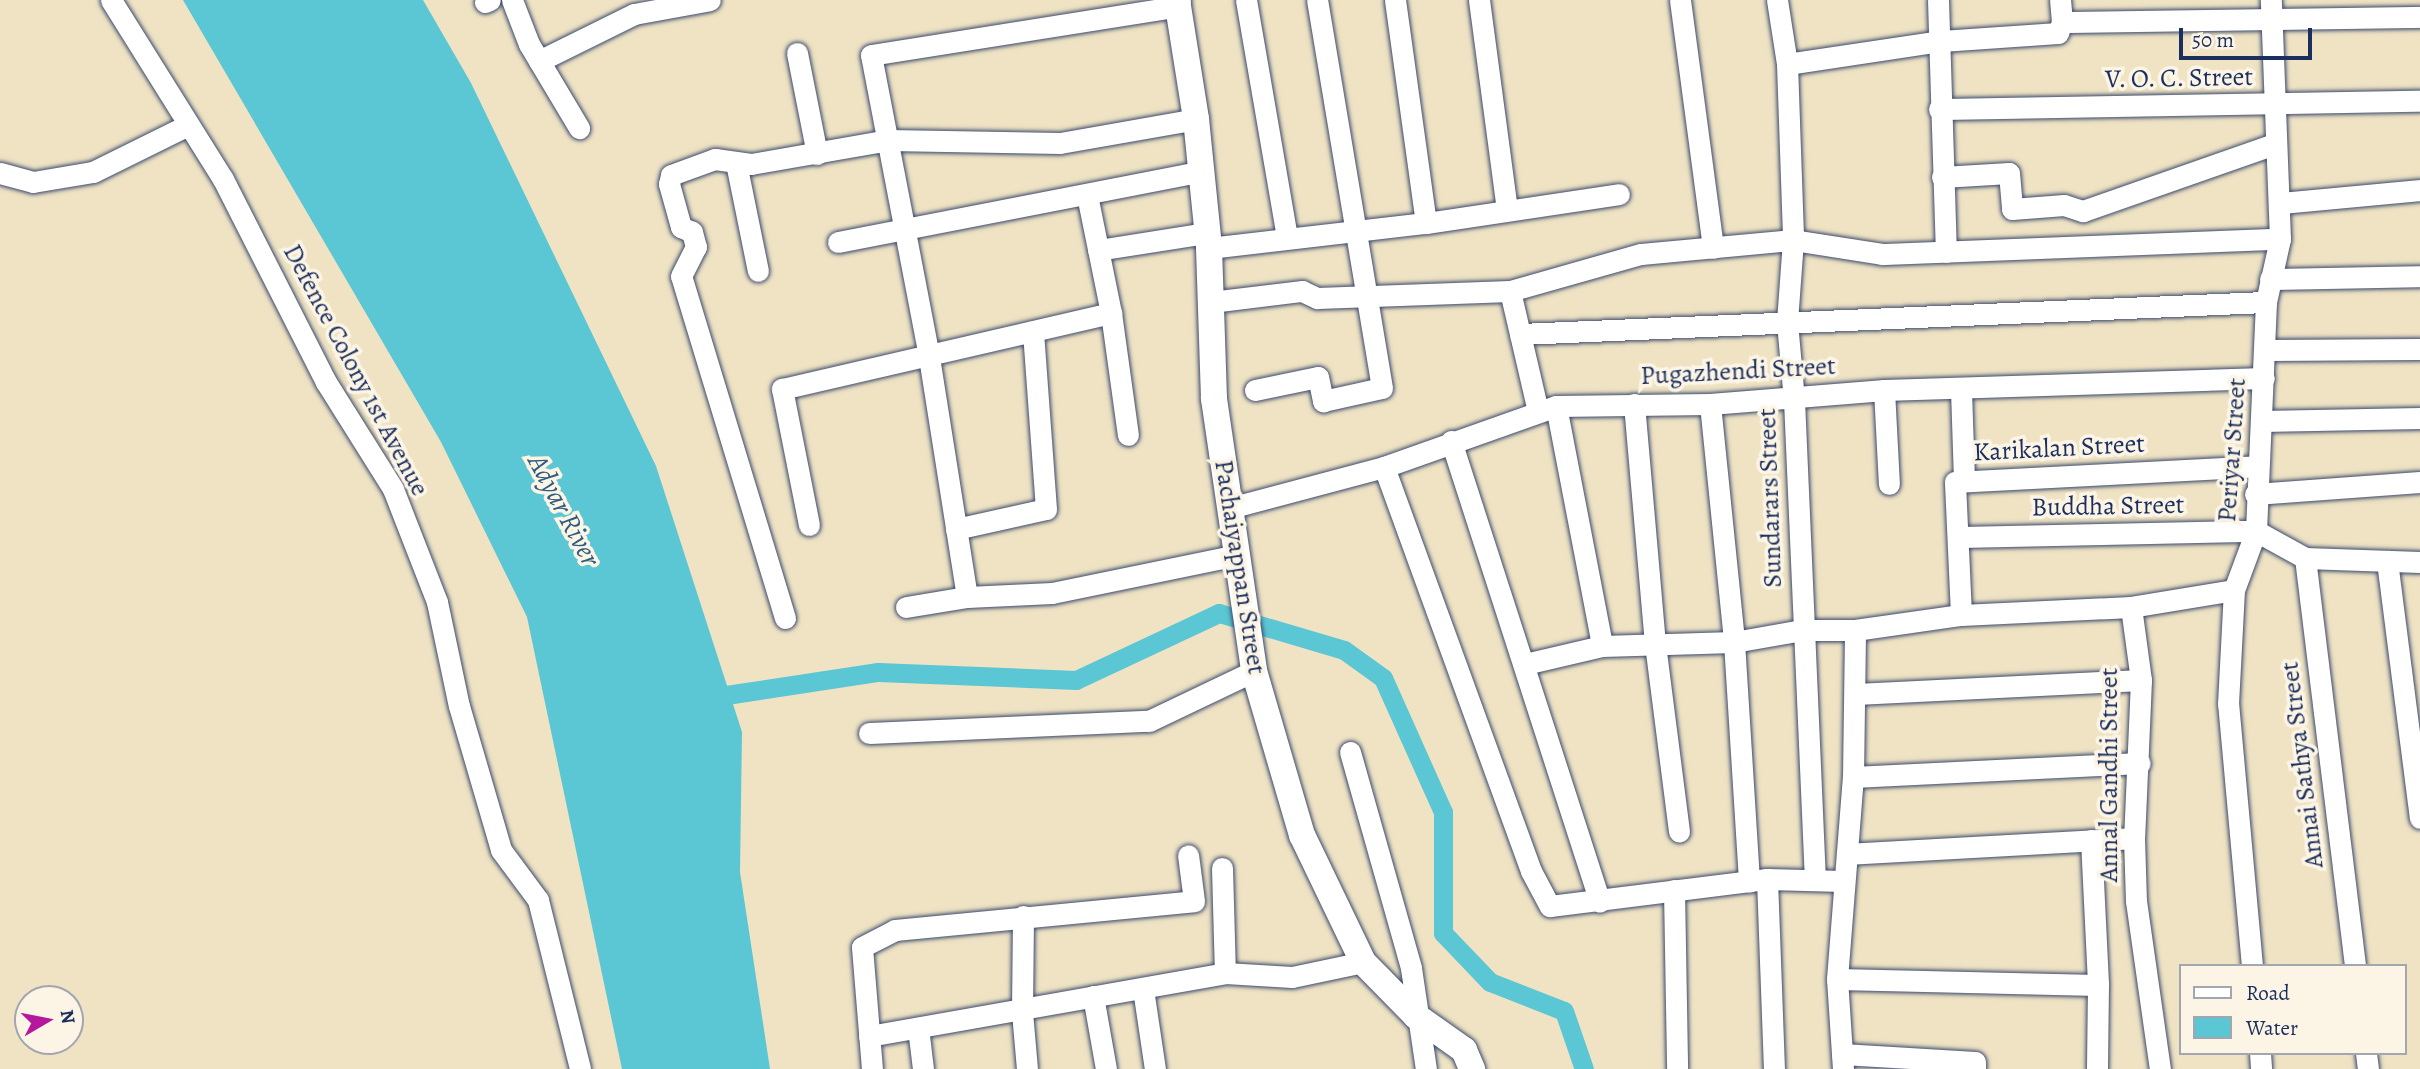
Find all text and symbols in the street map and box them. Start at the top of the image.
scale bar [2182,14,2315,58]
text: 50 m [2192,26,2234,54]
street label: V. O. C. Street [2104,61,2254,95]
street label: Defence Colony 1st Avenue [276,239,436,501]
street label: Pugazhendi Street [1640,350,1836,392]
street label: Periyar Street [2211,377,2253,523]
street label: Sundarars Street [1751,408,1789,588]
street label: Karikalan Street [1972,428,2146,468]
water label: Adyar River [521,448,607,572]
street label: Pachaiyappan Street [1208,458,1272,676]
street label: Buddha Street [2031,489,2185,523]
street label: Annai Sathya Street [2274,660,2330,870]
street label: Annal Gandhi Street [2093,668,2125,882]
legend [2178,964,2406,1055]
text: Road [2246,979,2290,1007]
north arrow [14,985,84,1055]
text: N [54,1008,82,1026]
text: Water [2246,1014,2298,1042]

